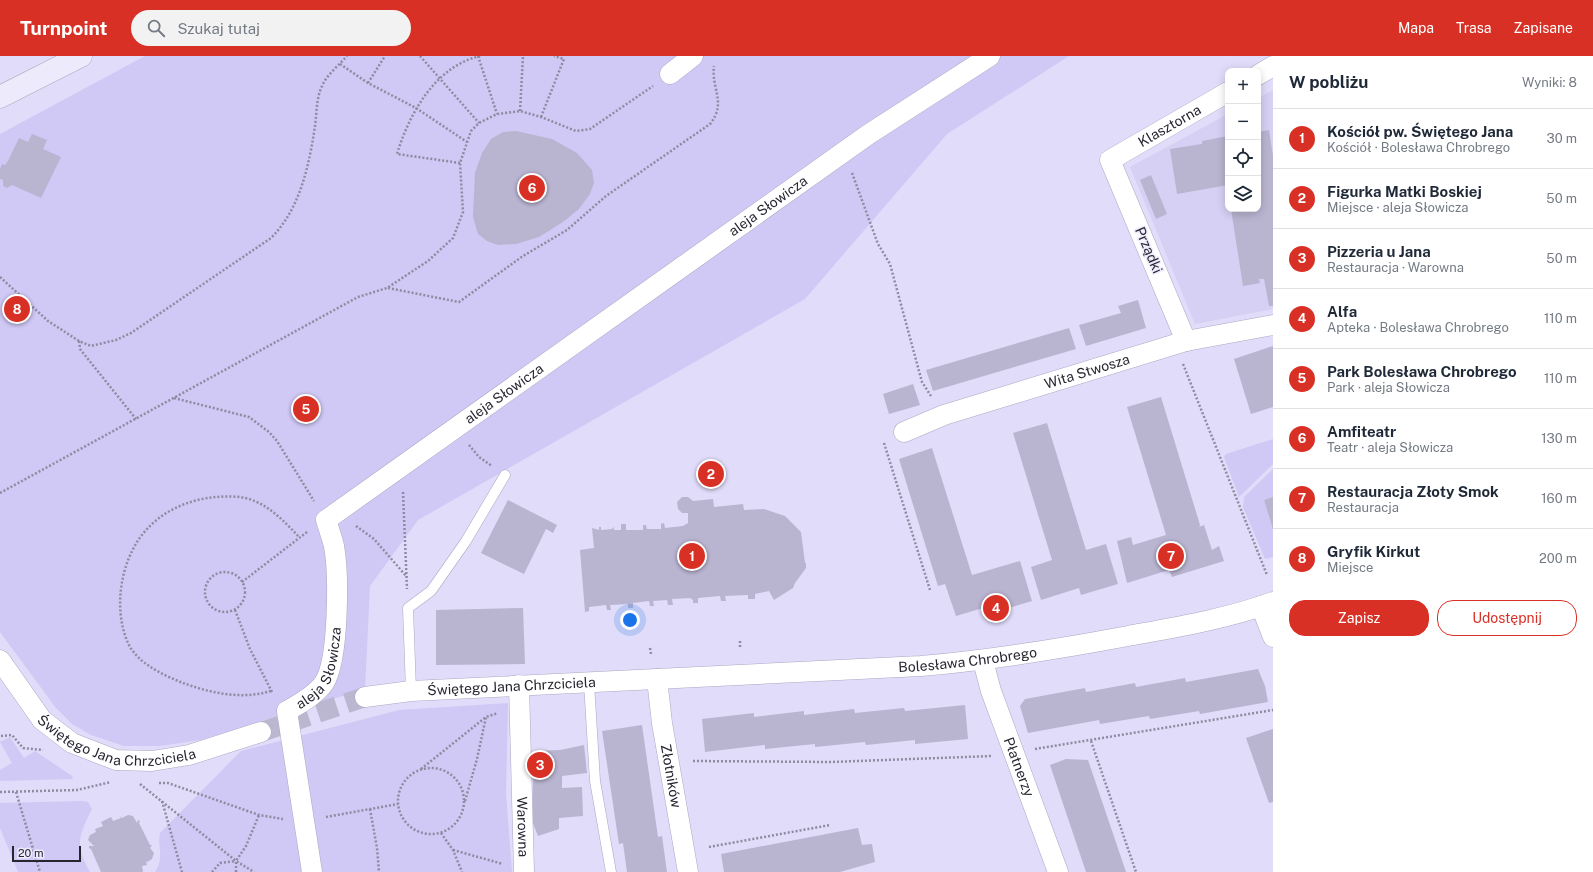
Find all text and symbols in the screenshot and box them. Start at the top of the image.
search box [131,10,411,46]
text: Turnpoint [20,17,107,39]
icon: search [145,17,167,39]
text: Szukaj tutaj [177,20,260,37]
text: Mapa [1398,20,1434,36]
text: Trasa [1456,20,1492,36]
text: Zapisane [1514,20,1573,36]
map controls [1225,68,1261,212]
button: + [1225,68,1261,104]
text: W pobliżu [1289,72,1368,92]
text: Wyniki: 8 [1522,75,1577,90]
street label: Klasztorna [1135,101,1204,150]
button: − [1225,104,1261,140]
text: Kościół pw. Świętego Jana [1327,123,1513,140]
text: 1 [1299,131,1305,146]
text: 30 m [1547,131,1577,146]
button: locate [1225,140,1261,176]
text: Kościół · Bolesława Chrobrego [1327,140,1510,155]
street label: aleja Słowicza [726,172,810,239]
pin: 6 [519,173,545,203]
button: layers [1225,176,1261,212]
text: Figurka Matki Boskiej [1327,183,1482,200]
text: 2 [1298,191,1306,206]
text: 50 m [1546,191,1577,206]
text: Miejsce · aleja Słowicza [1327,200,1469,215]
street label: Prządki [1132,224,1166,276]
text: Pizzeria u Jana [1327,243,1431,260]
text: 3 [1298,251,1306,266]
text: 50 m [1546,251,1577,266]
text: Restauracja · Warowna [1327,260,1464,275]
pin: 8 [4,294,30,324]
text: Alfa [1327,303,1357,320]
text: 4 [1298,311,1306,326]
text: 110 m [1544,311,1577,326]
text: Apteka · Bolesława Chrobrego [1327,320,1509,335]
street label: Wita Stwosza [1042,351,1132,392]
street label: aleja Słowicza [462,360,546,427]
text: Park Bolesława Chrobrego [1327,363,1517,380]
text: 5 [1298,371,1306,386]
text: 110 m [1544,371,1577,386]
text: Park · aleja Słowicza [1327,380,1450,395]
pin: 5 [293,394,319,424]
text: Amfiteatr [1327,423,1396,440]
text: 6 [1298,431,1306,446]
text: 130 m [1541,431,1577,446]
text: Teatr · aleja Słowicza [1327,440,1453,455]
pin: 2 [698,459,724,489]
text: Restauracja Złoty Smok [1327,483,1499,500]
text: 7 [1298,491,1306,506]
text: 160 m [1541,491,1577,506]
text: Restauracja [1327,500,1399,515]
pin: 1 [679,541,705,571]
pin: 7 [1158,541,1184,571]
text: Gryfik Kirkut [1327,543,1420,560]
text: 8 [1298,551,1306,566]
text: 200 m [1539,551,1577,566]
text: Miejsce [1327,560,1373,575]
pin: 4 [983,593,1009,623]
button: Zapisz [1289,600,1429,636]
button: Udostępnij [1437,600,1577,636]
your location [620,610,640,630]
street label: aleja Słowicza [293,627,344,712]
street label: Bolesława Chrobrego [898,644,1038,675]
street label: Świętego Jana Chrzciciela [427,674,596,698]
street label: Świętego Jana Chrzciciela [34,710,198,769]
street label: Płatnerzy [1001,735,1038,799]
street label: Złotników [658,743,685,809]
pin: 3 [527,750,553,780]
street label: Warowna [514,797,532,857]
scale bar [12,844,81,863]
text: 20 m [18,847,43,859]

